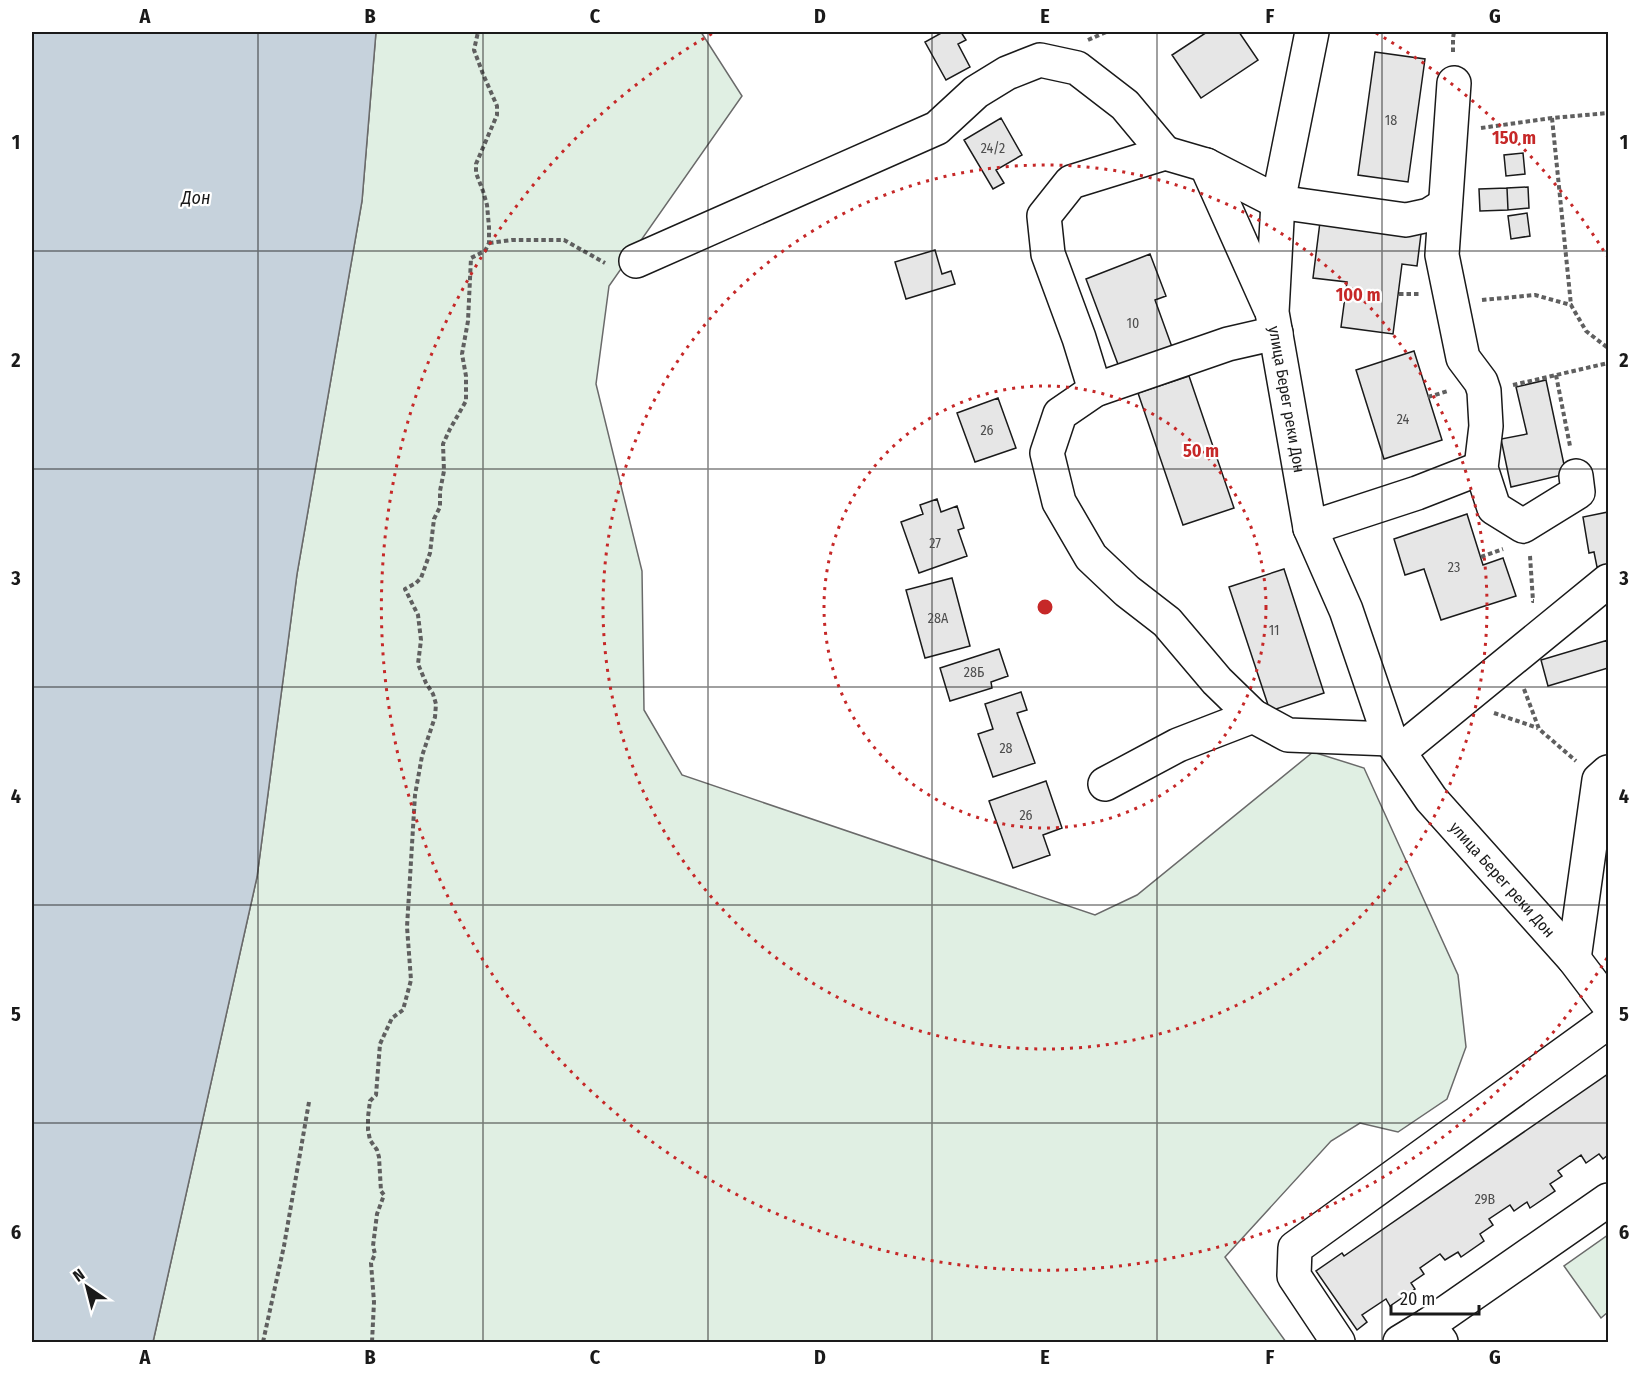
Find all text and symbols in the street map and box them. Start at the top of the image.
text: A [139,4,152,28]
text: B [364,4,376,28]
text: C [590,4,601,28]
text: D [814,4,826,28]
text: E [1040,4,1050,28]
text: F [1266,4,1275,28]
text: G [1489,4,1501,28]
house number: 18 [1385,112,1397,129]
text: 150 m [1492,127,1536,149]
text: 1 [12,130,20,154]
text: 1 [1620,130,1628,154]
house number: 24/2 [981,140,1005,157]
water label: Дон [180,187,210,209]
text: 100 m [1336,284,1380,306]
house number: 10 [1127,315,1139,332]
street label: улица Берег реки Дон [1265,324,1310,474]
text: 2 [10,348,21,372]
text: 2 [1618,348,1629,372]
house number: 24 [1397,411,1410,428]
house number: 26 [980,422,994,439]
text: 50 m [1183,440,1219,462]
house number: 27 [929,535,941,552]
house number: 23 [1448,559,1460,576]
text: 3 [10,566,21,590]
text: 3 [1618,566,1629,590]
centre of rings [1035,597,1055,617]
house number: 28А [928,610,949,627]
house number: 11 [1269,622,1279,639]
house number: 28Б [964,664,984,681]
house number: 28 [999,740,1013,757]
text: 4 [11,784,21,808]
text: 4 [1619,784,1629,808]
house number: 26 [1019,807,1033,824]
street label: улица Берег реки Дон [1446,817,1559,941]
text: 5 [11,1002,21,1026]
text: 5 [1619,1002,1629,1026]
house number: 29В [1475,1191,1496,1208]
text: 6 [11,1220,21,1244]
text: 6 [1619,1220,1629,1244]
north arrow [57,1257,117,1317]
text: N [69,1265,88,1286]
scale bar [1391,1278,1480,1316]
text: 20 m [1400,1288,1435,1310]
text: A [139,1345,152,1369]
text: B [364,1345,376,1369]
text: C [590,1345,601,1369]
text: D [814,1345,826,1369]
text: E [1040,1345,1050,1369]
text: F [1266,1345,1275,1369]
text: G [1489,1345,1501,1369]

